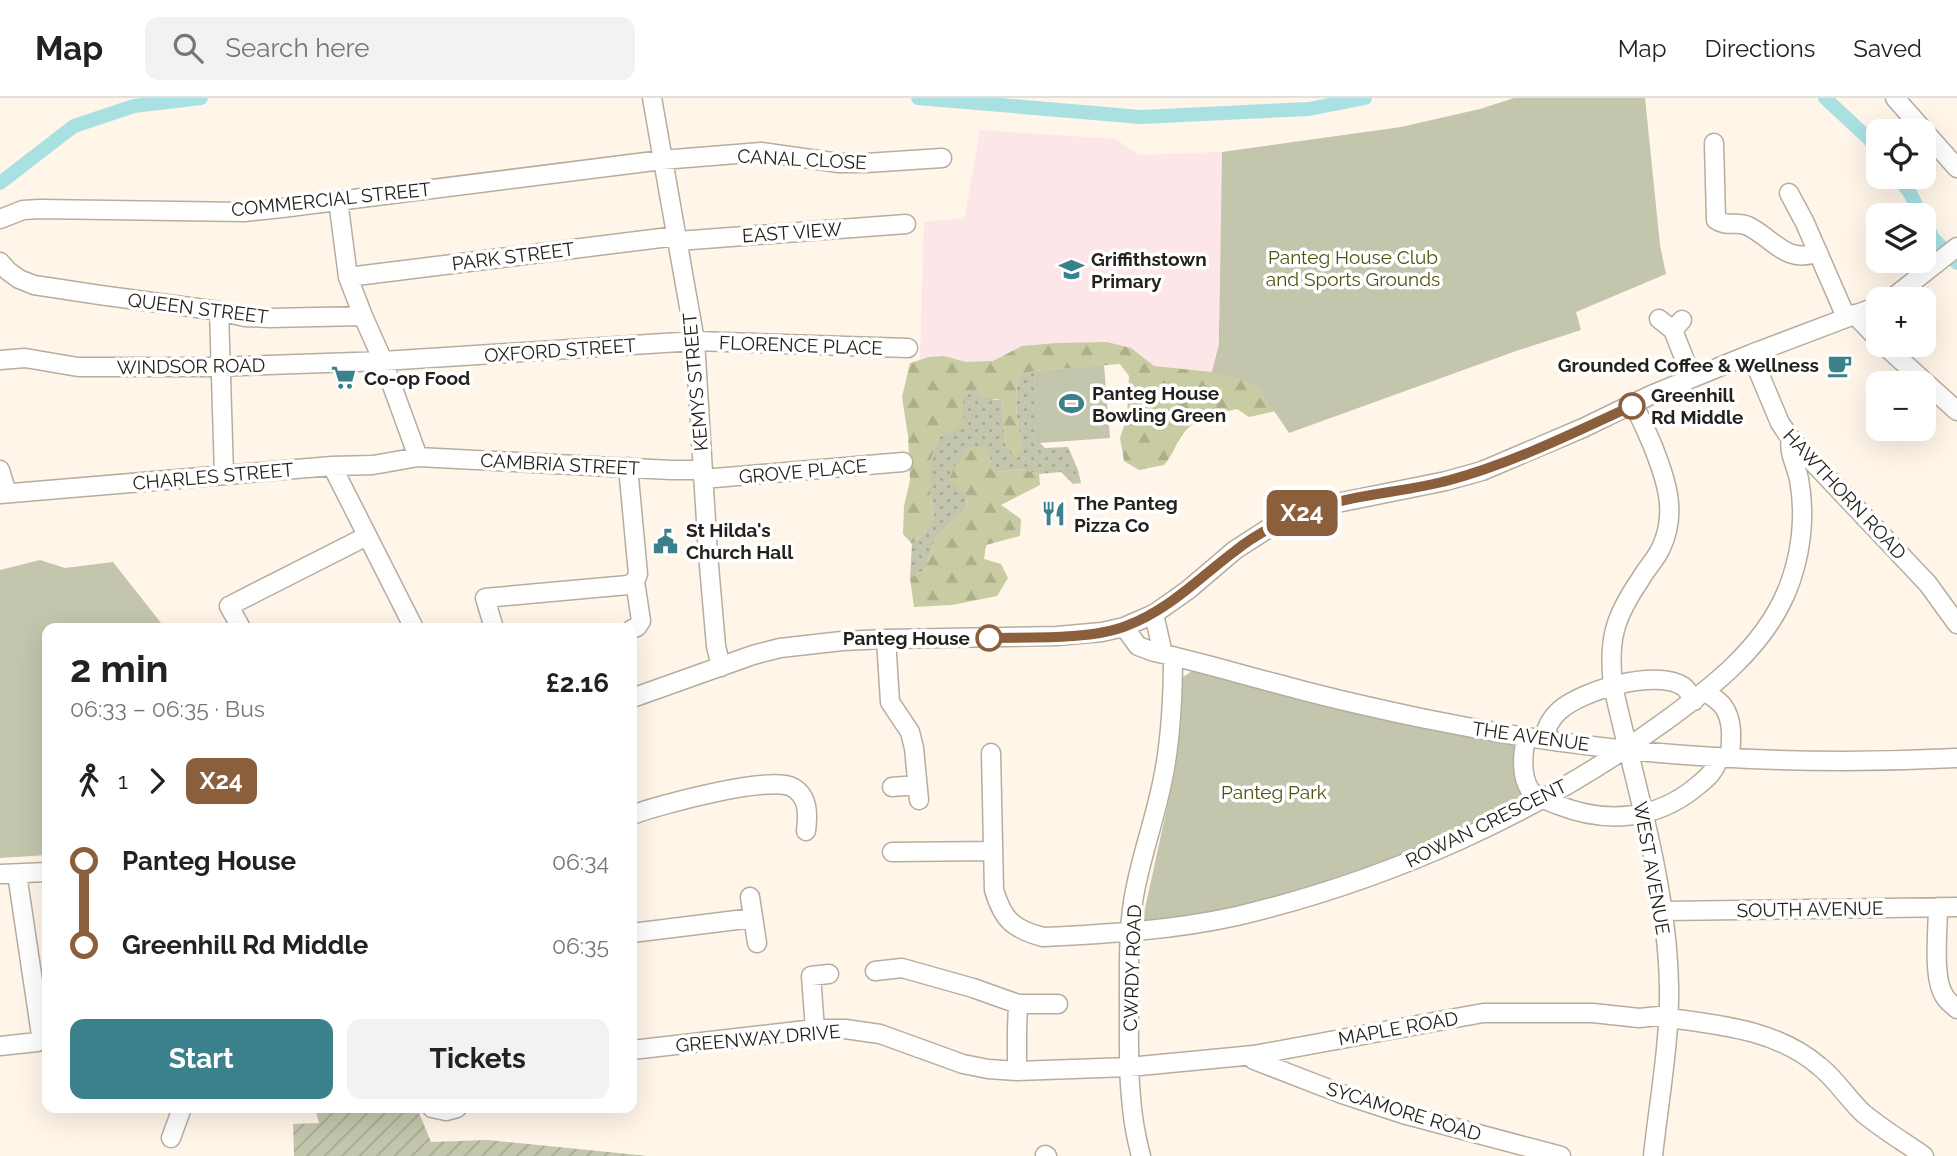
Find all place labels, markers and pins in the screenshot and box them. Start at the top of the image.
place label: Griffithstown Primary [1091,248,1207,292]
school or university icon: Griffithstown Primary [1057,256,1085,284]
cafe icon: Grounded Coffee & Wellness [1825,351,1853,379]
place label: Grounded Coffee & Wellness [1558,354,1819,376]
supermarket icon: Co-op Food [330,364,358,392]
place label: Co-op Food [364,367,470,389]
place label: Panteg House Bowling Green [1092,382,1226,426]
place label: Greenhill Rd Middle [1651,384,1743,428]
sports icon: Panteg House Bowling Green [1058,390,1086,418]
marker: Greenhill Rd Middle [1619,393,1645,419]
place label: The Panteg Pizza Co [1074,492,1178,536]
restaurant icon: The Panteg Pizza Co [1040,500,1068,528]
place label: St Hilda's Church Hall [686,519,794,563]
public building icon: St Hilda's Church Hall [652,527,680,555]
marker: Panteg House [976,625,1002,651]
place label: Panteg House [843,627,970,649]

